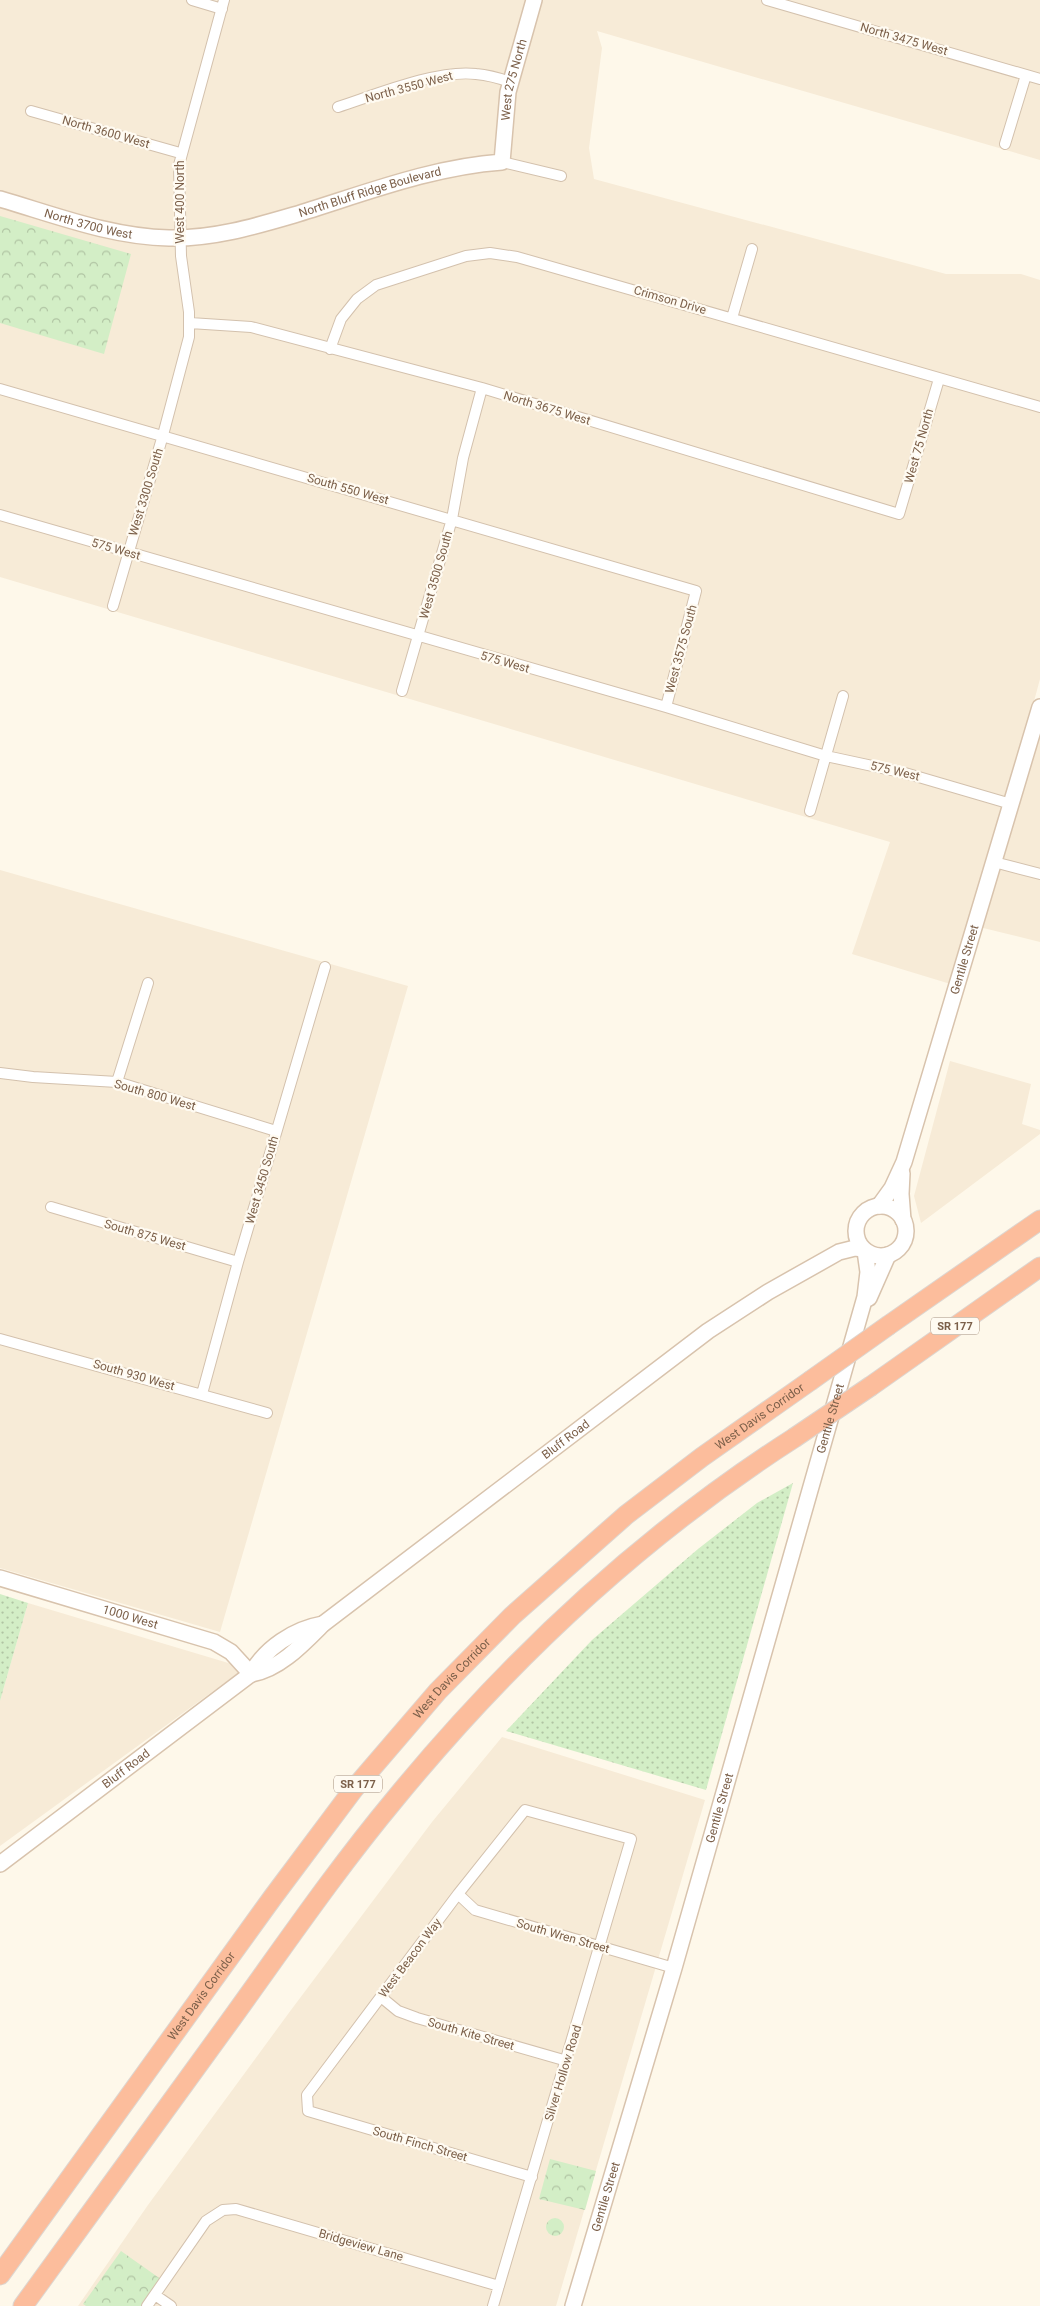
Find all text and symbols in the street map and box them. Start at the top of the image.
street label: North 3475 West [859,20,949,58]
street label: West 275 North [499,37,530,121]
street label: North 3550 West [364,69,454,105]
street label: North 3600 West [61,113,151,151]
street label: West 400 North [173,160,187,244]
street label: North Bluff Ridge Boulevard [297,164,443,220]
street label: North 3700 West [43,206,133,242]
street label: Crimson Drive [632,283,708,317]
street label: North 3675 West [502,388,592,428]
street label: West 75 North [902,407,936,485]
street label: West 3300 South [126,446,166,538]
street label: South 550 West [306,471,390,507]
street label: West 3500 South [417,529,455,621]
street label: 575 West [90,535,142,563]
street label: West 3575 South [662,603,700,695]
street label: 575 West [479,648,531,676]
street label: 575 West [869,759,921,783]
street label: Gentile Street [947,923,982,996]
street label: South 800 West [113,1077,197,1113]
street label: West 3450 South [243,1134,281,1226]
street label: South 875 West [103,1217,187,1253]
road number: SR 177 [931,1318,979,1334]
street label: South 930 West [92,1357,176,1393]
street label: West Davis Corridor [712,1380,807,1453]
street label: Gentile Street [814,1382,847,1455]
street label: Bluff Road [539,1417,592,1462]
street label: 1000 West [101,1602,160,1632]
street label: West Davis Corridor [410,1635,493,1721]
street label: Bluff Road [99,1746,152,1791]
street label: Gentile Street [703,1771,736,1845]
road number: SR 177 [334,1776,382,1792]
street label: West Beacon Way [376,1915,445,2000]
street label: South Wren Street [515,1916,611,1956]
street label: West Davis Corridor [165,1949,238,2043]
street label: South Kite Street [426,2015,516,2053]
street label: Silver Hollow Road [542,2023,584,2123]
street label: South Finch Street [371,2124,469,2164]
street label: Gentile Street [589,2160,623,2233]
street label: Bridgeview Lane [317,2226,405,2264]

